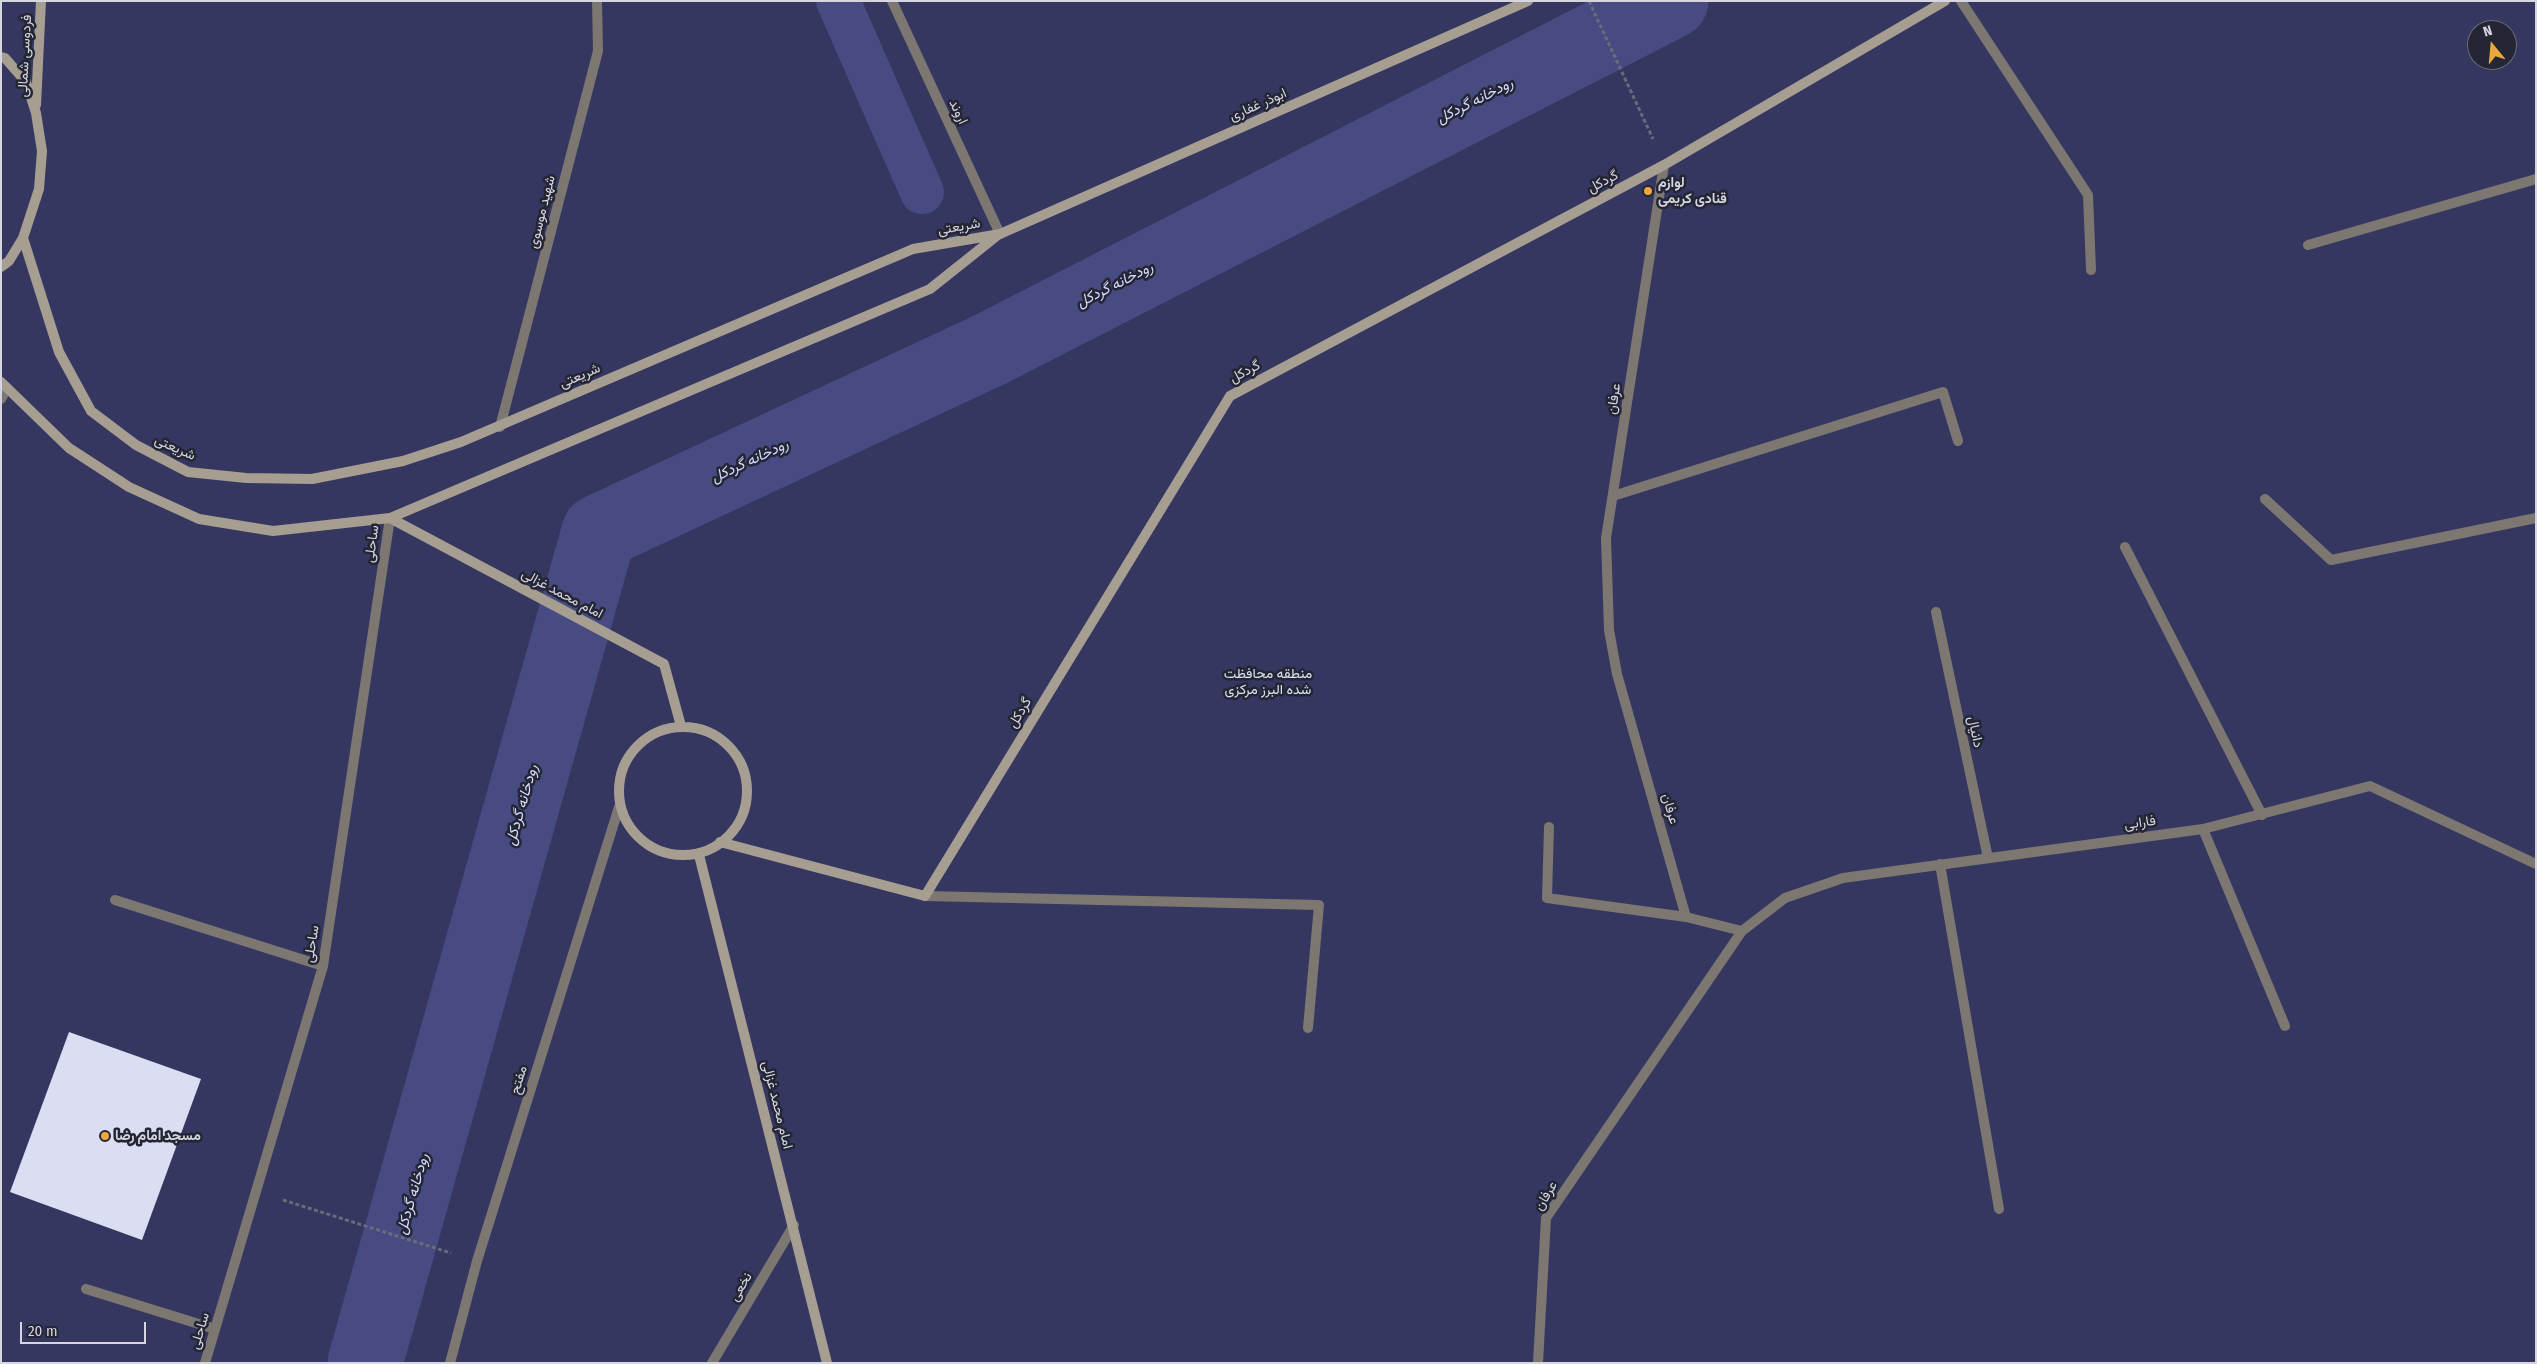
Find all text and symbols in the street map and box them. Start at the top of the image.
street label: فردوسی شمالی [14,14,36,98]
north arrow [2467,20,2517,70]
text: N [2481,22,2494,40]
water label: رودخانه گردکل [1434,74,1516,128]
street label: ابوذر غفاری [1227,85,1289,125]
street label: اروند [945,97,971,127]
street label: گردکل [1585,167,1621,197]
street label: شهید موسوی [525,174,559,250]
place label: لوازم قنادی کریمی [1658,175,1727,208]
marker: لوازم قنادی کریمی [1642,185,1654,197]
street label: شریعتی [936,215,982,239]
water label: رودخانه گردکل [1074,258,1156,312]
street label: گردکل [1227,357,1263,387]
street label: شریعتی [557,360,603,392]
street label: عرفان [1603,382,1625,416]
street label: شریعتی [152,432,198,464]
water label: رودخانه گردکل [708,435,792,487]
street label: ساحلی [361,524,383,564]
street label: امام محمد غزالی [518,565,606,623]
park label: منطقه محافظت شده البرز مرکزی [1224,666,1312,699]
street label: گردکل [1004,695,1036,731]
street label: دانیال [1963,715,1987,749]
water label: رودخانه گردکل [502,763,542,847]
street label: عرفان [1658,792,1682,826]
street label: فارابی [2123,812,2157,834]
street label: ساحلی [301,924,323,964]
street label: امام محمد غزالی [758,1059,796,1151]
street label: مفتح [507,1064,531,1096]
place label: مسجد امام رضا [115,1128,201,1144]
marker: مسجد امام رضا [99,1130,111,1142]
water label: رودخانه گردکل [393,1152,433,1236]
street label: عرفان [1531,1178,1561,1214]
street label: نخعی [726,1270,756,1304]
street label: ساحلی [186,1311,214,1351]
scale bar [22,1312,149,1344]
text: 20 m [28,1322,58,1340]

